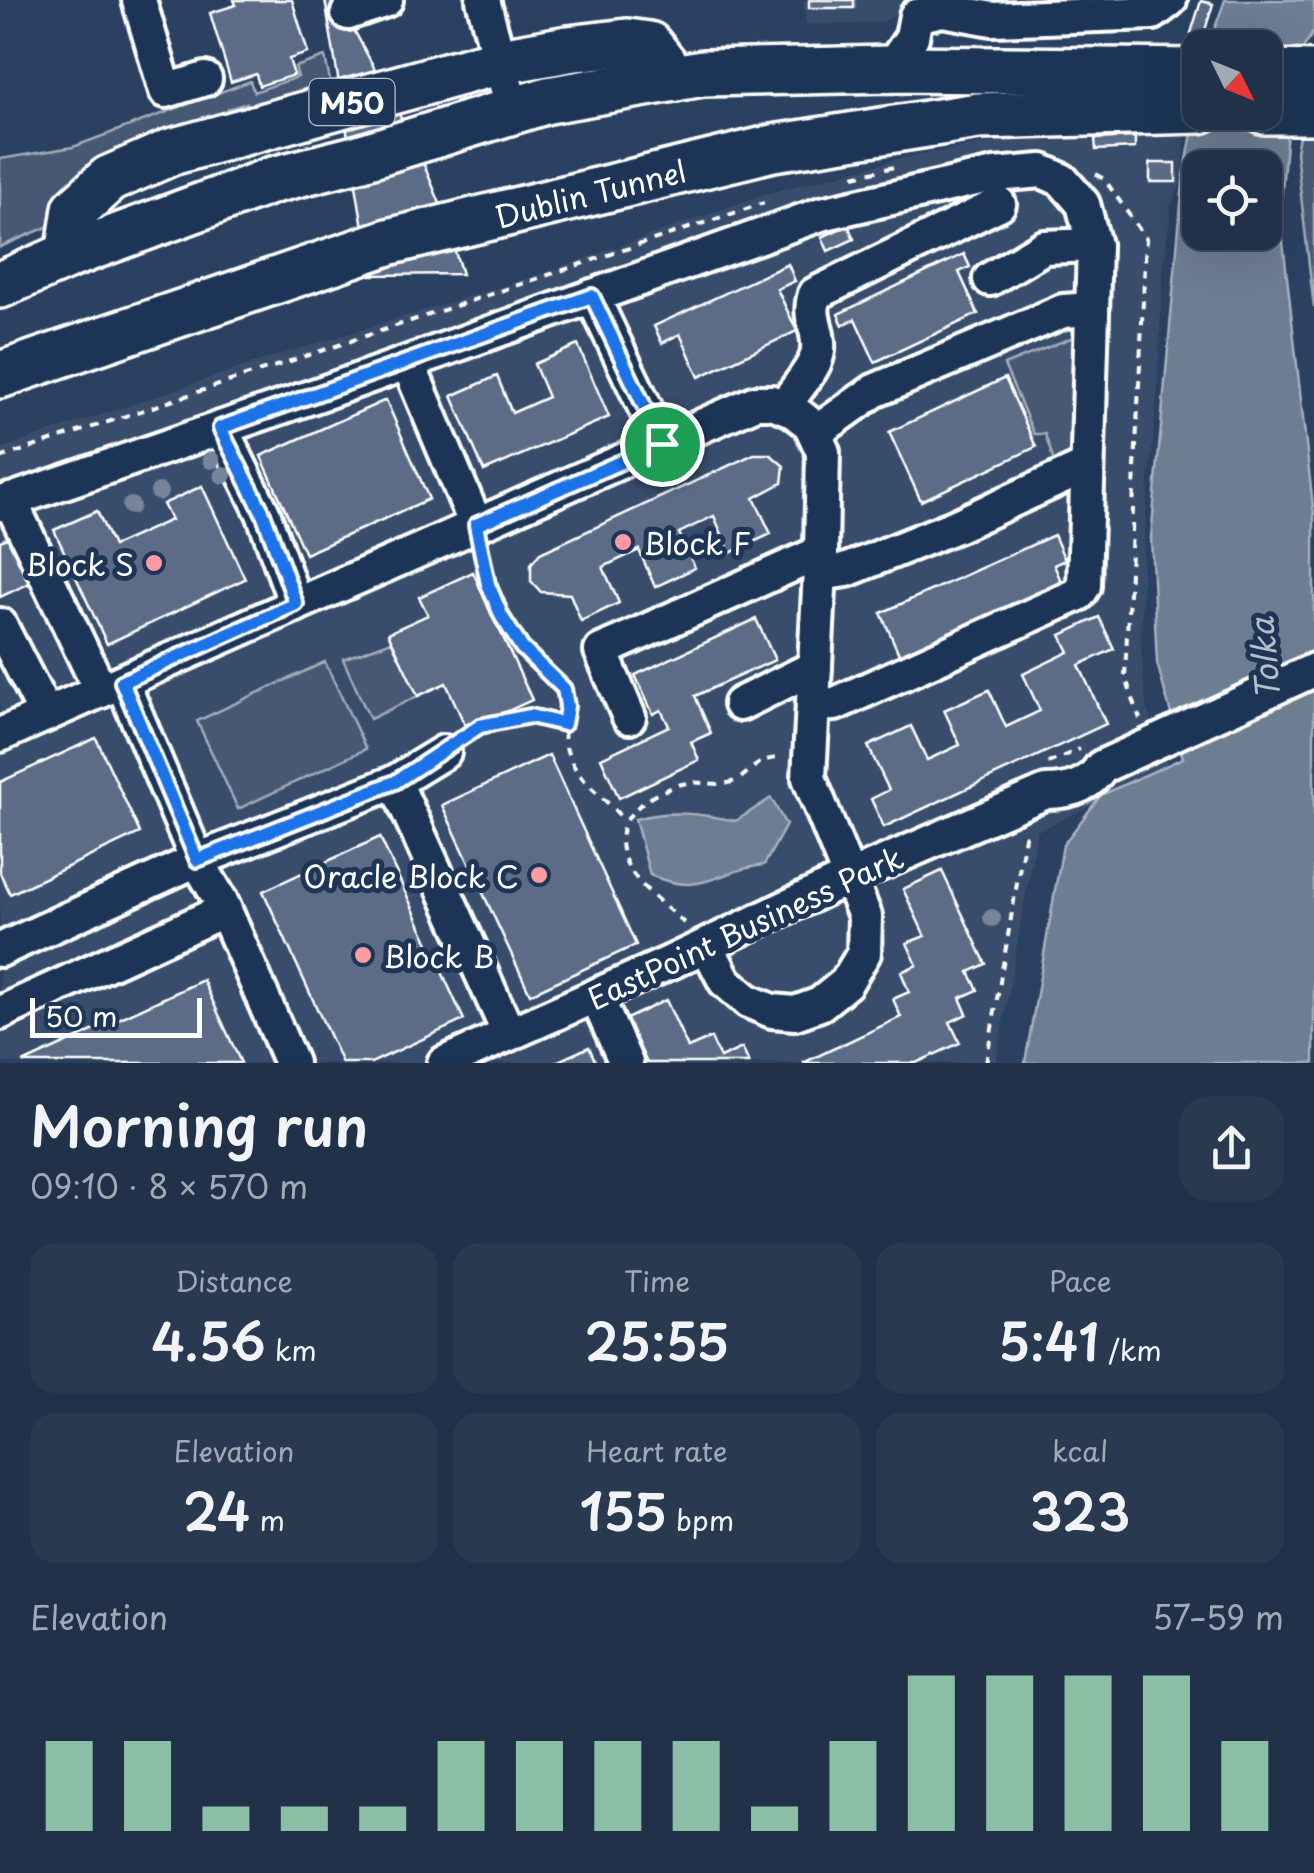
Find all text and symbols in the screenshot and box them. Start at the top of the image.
north arrow [1182,30,1282,130]
map controls [1182,30,1282,250]
road number: M50 [310,79,394,125]
street label: Dublin Tunnel [489,147,691,239]
button: locate [1182,150,1282,250]
pin [620,402,705,487]
icon: arrive [635,417,690,472]
place label: Block F [643,520,751,565]
marker: Block F [612,531,634,553]
place label: Block S [25,541,134,586]
marker: Block S [143,552,165,574]
water label: Tolka [1236,614,1292,702]
street label: EastPoint Business Park [580,834,910,1020]
place label: Oracle Block C [303,853,519,898]
marker: Oracle Block C [528,864,550,886]
place label: Block B [383,933,494,978]
marker: Block B [352,944,374,966]
scale bar [30,993,202,1038]
text: 50 m [45,994,118,1037]
text: Morning run [30,1083,368,1166]
button: share [1179,1096,1284,1201]
text: 09:10 · 8 × 570 m [30,1162,308,1210]
text: Distance [175,1259,293,1302]
text: Time [624,1259,690,1302]
text: Pace [1048,1259,1112,1302]
text: 4.56 [151,1302,266,1378]
text: 25:55 [585,1302,729,1378]
text: 5:41 [998,1302,1099,1378]
text: km [266,1328,317,1371]
text: /km [1099,1328,1162,1371]
text: Elevation [174,1429,294,1472]
text: Heart rate [586,1429,728,1472]
text: kcal [1052,1429,1108,1472]
text: 24 [183,1472,250,1548]
text: 155 [580,1472,667,1548]
text: 323 [1030,1472,1130,1548]
text: m [250,1498,285,1541]
text: bpm [667,1498,734,1541]
text: Elevation [30,1593,168,1641]
text: 57–59 m [1152,1593,1284,1641]

